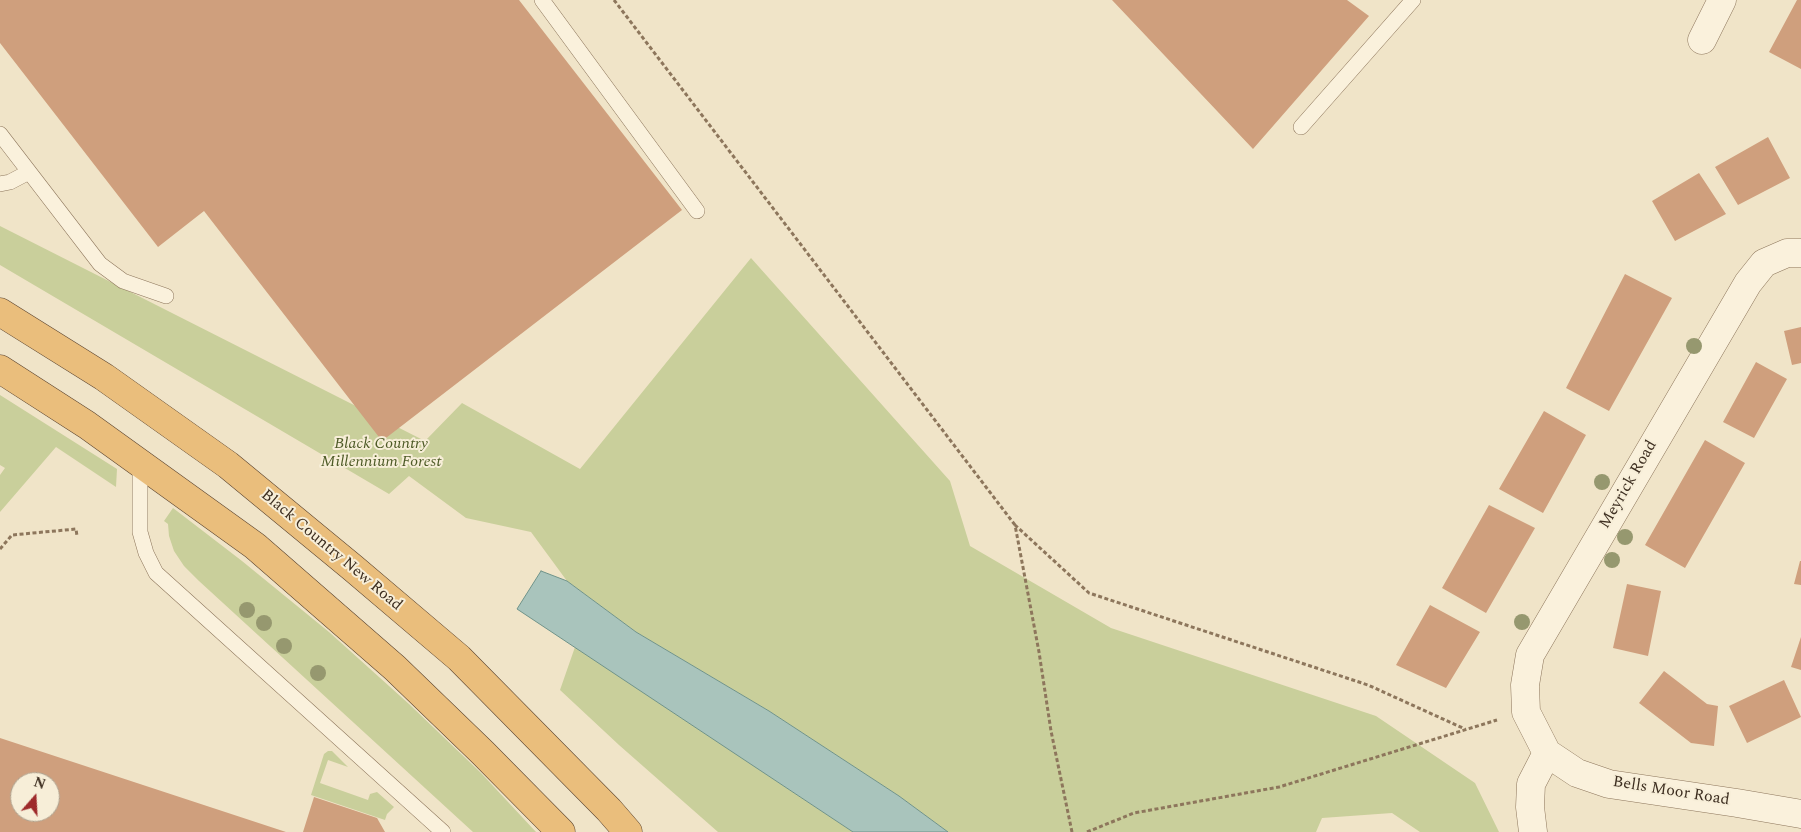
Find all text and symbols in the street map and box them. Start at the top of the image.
park label: Black Country Millennium Forest [321,435,441,473]
street label: Meyrick Road [1596,437,1662,533]
street label: Black Country New Road [256,486,406,616]
north arrow [10,772,60,822]
text: N [31,772,49,795]
street label: Bells Moor Road [1611,773,1731,811]

